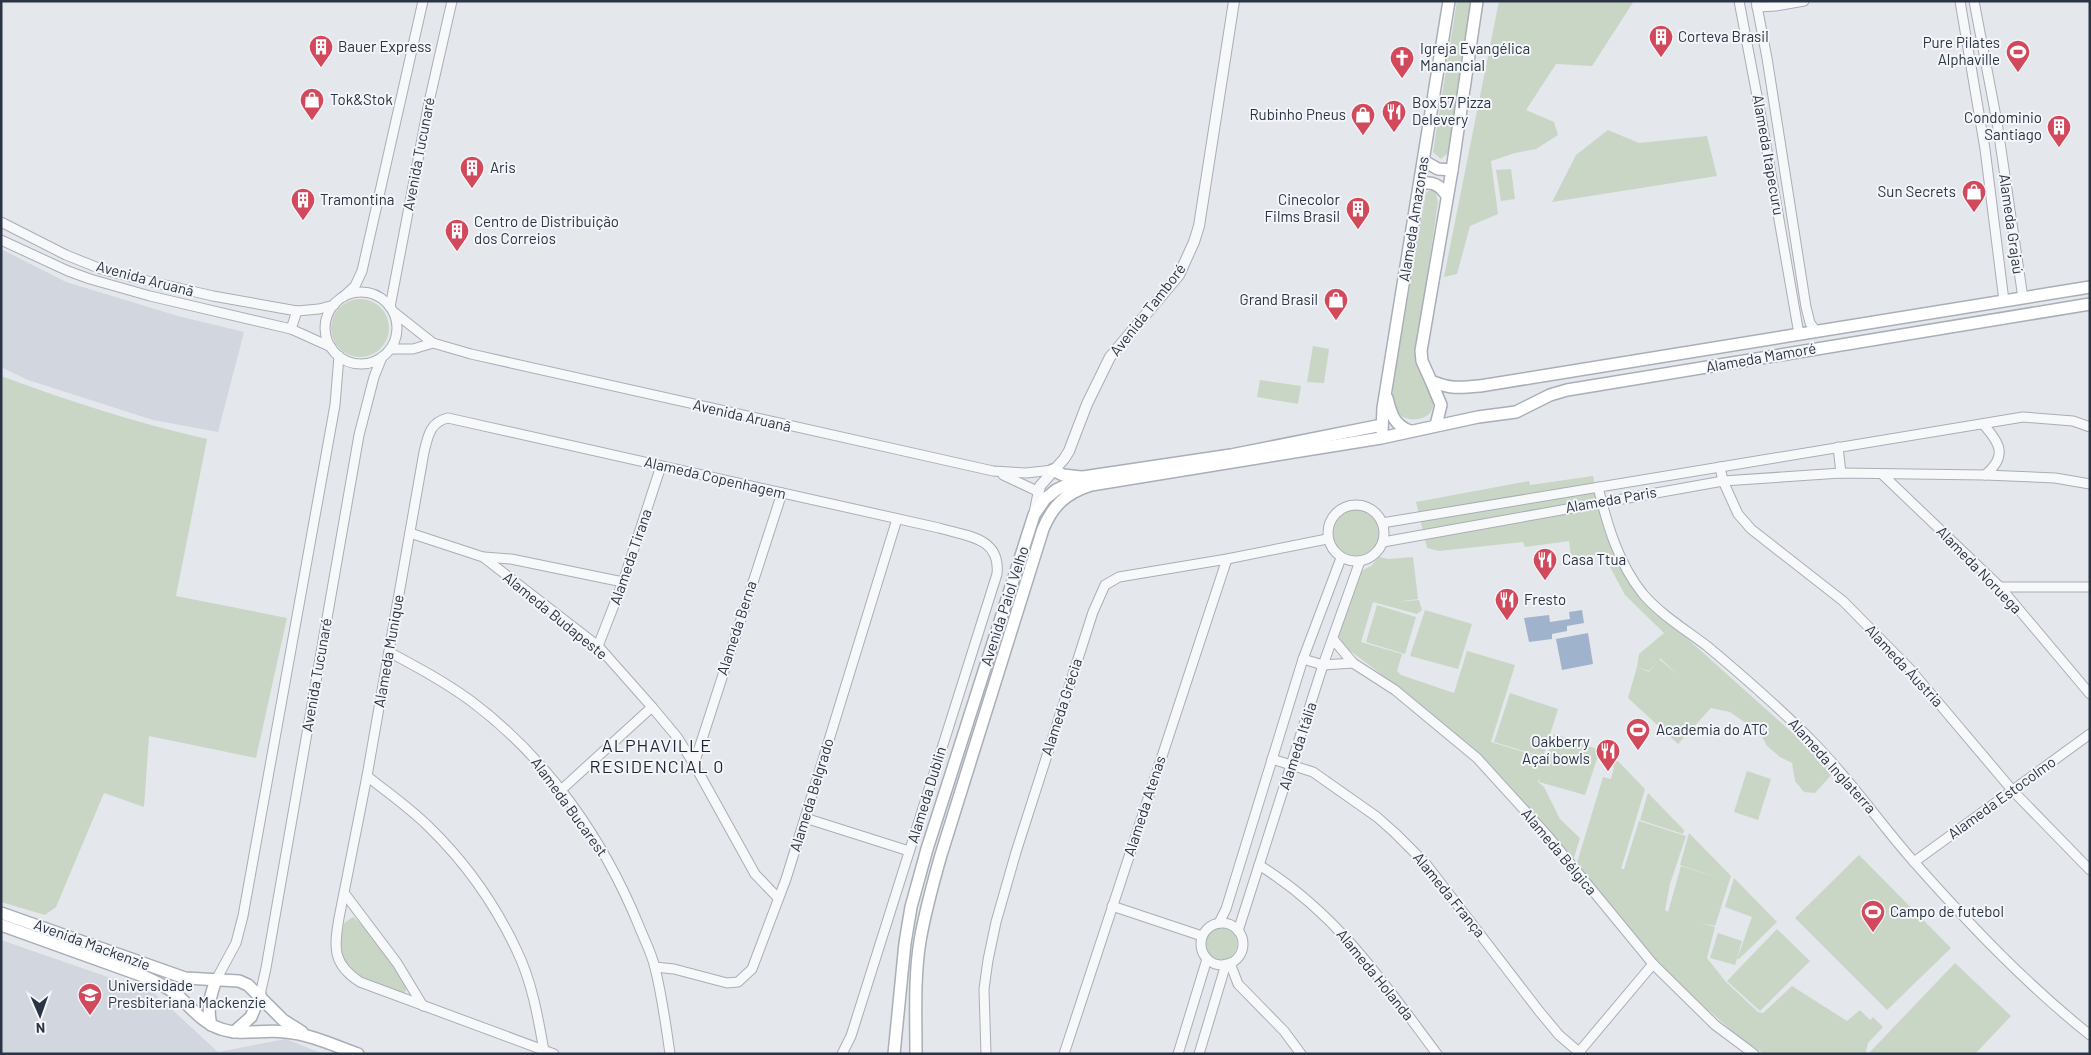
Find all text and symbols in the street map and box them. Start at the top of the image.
building icon: Corteva Brasil [1648,24,1674,58]
place label: Corteva Brasil [1678,27,1769,45]
place label: Pure Pilates Alphaville [1923,33,2000,68]
building icon: Bauer Express [308,34,334,68]
place label: Bauer Express [338,37,431,55]
place label: Igreja Evangélica Manancial [1420,39,1530,74]
sports icon: Pure Pilates Alphaville [2005,39,2031,73]
church icon: Igreja Evangélica Manancial [1389,45,1415,79]
shop icon: Tok&Stok [299,87,325,121]
place label: Tok&Stok [330,90,393,108]
place label: Box 57 Pizza Delevery [1412,93,1491,128]
street label: Alameda Itapecuru [1750,93,1788,216]
street label: Avenida Tucunaré [398,96,438,212]
restaurant icon: Box 57 Pizza Delevery [1381,99,1407,133]
shop icon: Rubinho Pneus [1350,102,1376,136]
place label: Rubinho Pneus [1249,105,1346,123]
place label: Condominio Santiago [1964,108,2042,143]
building icon: Condominio Santiago [2046,114,2072,148]
building icon: Aris [459,155,485,189]
street label: Alameda Amazonas [1394,155,1432,283]
place label: Aris [490,158,516,176]
street label: Alameda Grajaú [1996,173,2028,275]
shop icon: Sun Secrets [1961,179,1987,213]
place label: Sun Secrets [1878,182,1956,200]
building icon: Tramontina [290,187,316,221]
place label: Tramontina [320,190,394,208]
place label: Cinecolor Films Brasil [1265,190,1341,225]
building icon: Cinecolor Films Brasil [1345,196,1371,230]
place label: Centro de Distribuição dos Correios [474,212,619,247]
building icon: Centro de Distribuição dos Correios [444,218,470,252]
street label: Avenida Aruanã [94,256,196,300]
street label: Avenida Tamboré [1106,260,1189,359]
shop icon: Grand Brasil [1323,287,1349,321]
place label: Grand Brasil [1240,290,1318,308]
street label: Alameda Mamoré [1704,338,1817,376]
street label: Avenida Aruanã [691,395,793,435]
street label: Alameda Copenhagem [643,452,788,502]
street label: Alameda Paris [1564,482,1658,516]
street label: Alameda Tirana [605,506,655,607]
street label: Alameda Noruega [1933,522,2026,617]
street label: Avenida Paiol Velho [976,543,1032,668]
restaurant icon: Casa Ttua [1532,547,1558,581]
place label: Casa Ttua [1562,550,1626,568]
street label: Alameda Budapeste [500,568,611,663]
street label: Alameda Berna [712,578,760,677]
restaurant icon: Fresto [1494,587,1520,621]
place label: Fresto [1524,590,1566,608]
street label: Alameda Munique [369,593,407,709]
street label: Avenida Tucunaré [297,617,335,733]
street label: Alameda Áustria [1862,620,1948,710]
street label: Alameda Grécia [1037,656,1085,758]
street label: Alameda Itália [1274,699,1320,792]
street label: Alameda Inglaterra [1785,714,1880,817]
sports icon: Academia do ATC [1625,717,1651,751]
place label: Academia do ATC [1656,720,1768,738]
place label: Oakberry Açaí bowls [1522,732,1590,767]
district label: ALPHAVILLE RESIDENCIAL 0 [590,734,724,777]
street label: Alameda Belgrado [785,736,837,854]
restaurant icon: Oakberry Açaí bowls [1595,738,1621,772]
street label: Alameda Dublin [903,744,949,845]
street label: Alameda Estocolmo [1944,752,2059,842]
street label: Alameda Bucarest [528,753,612,859]
street label: Alameda Atenas [1119,753,1169,858]
street label: Alameda Bélgica [1518,804,1601,898]
street label: Alameda França [1410,848,1490,941]
sports icon: Campo de futebol [1860,899,1886,933]
place label: Campo de futebol [1890,902,2004,920]
street label: Avenida Mackenzie [32,915,153,973]
street label: Alameda Holanda [1333,925,1418,1024]
place label: Universidade Presbiteriana Mackenzie [108,976,266,1011]
school or university icon: Universidade Presbiteriana Mackenzie [77,982,103,1016]
north arrow [15,990,65,1040]
text: N [36,1020,45,1037]

